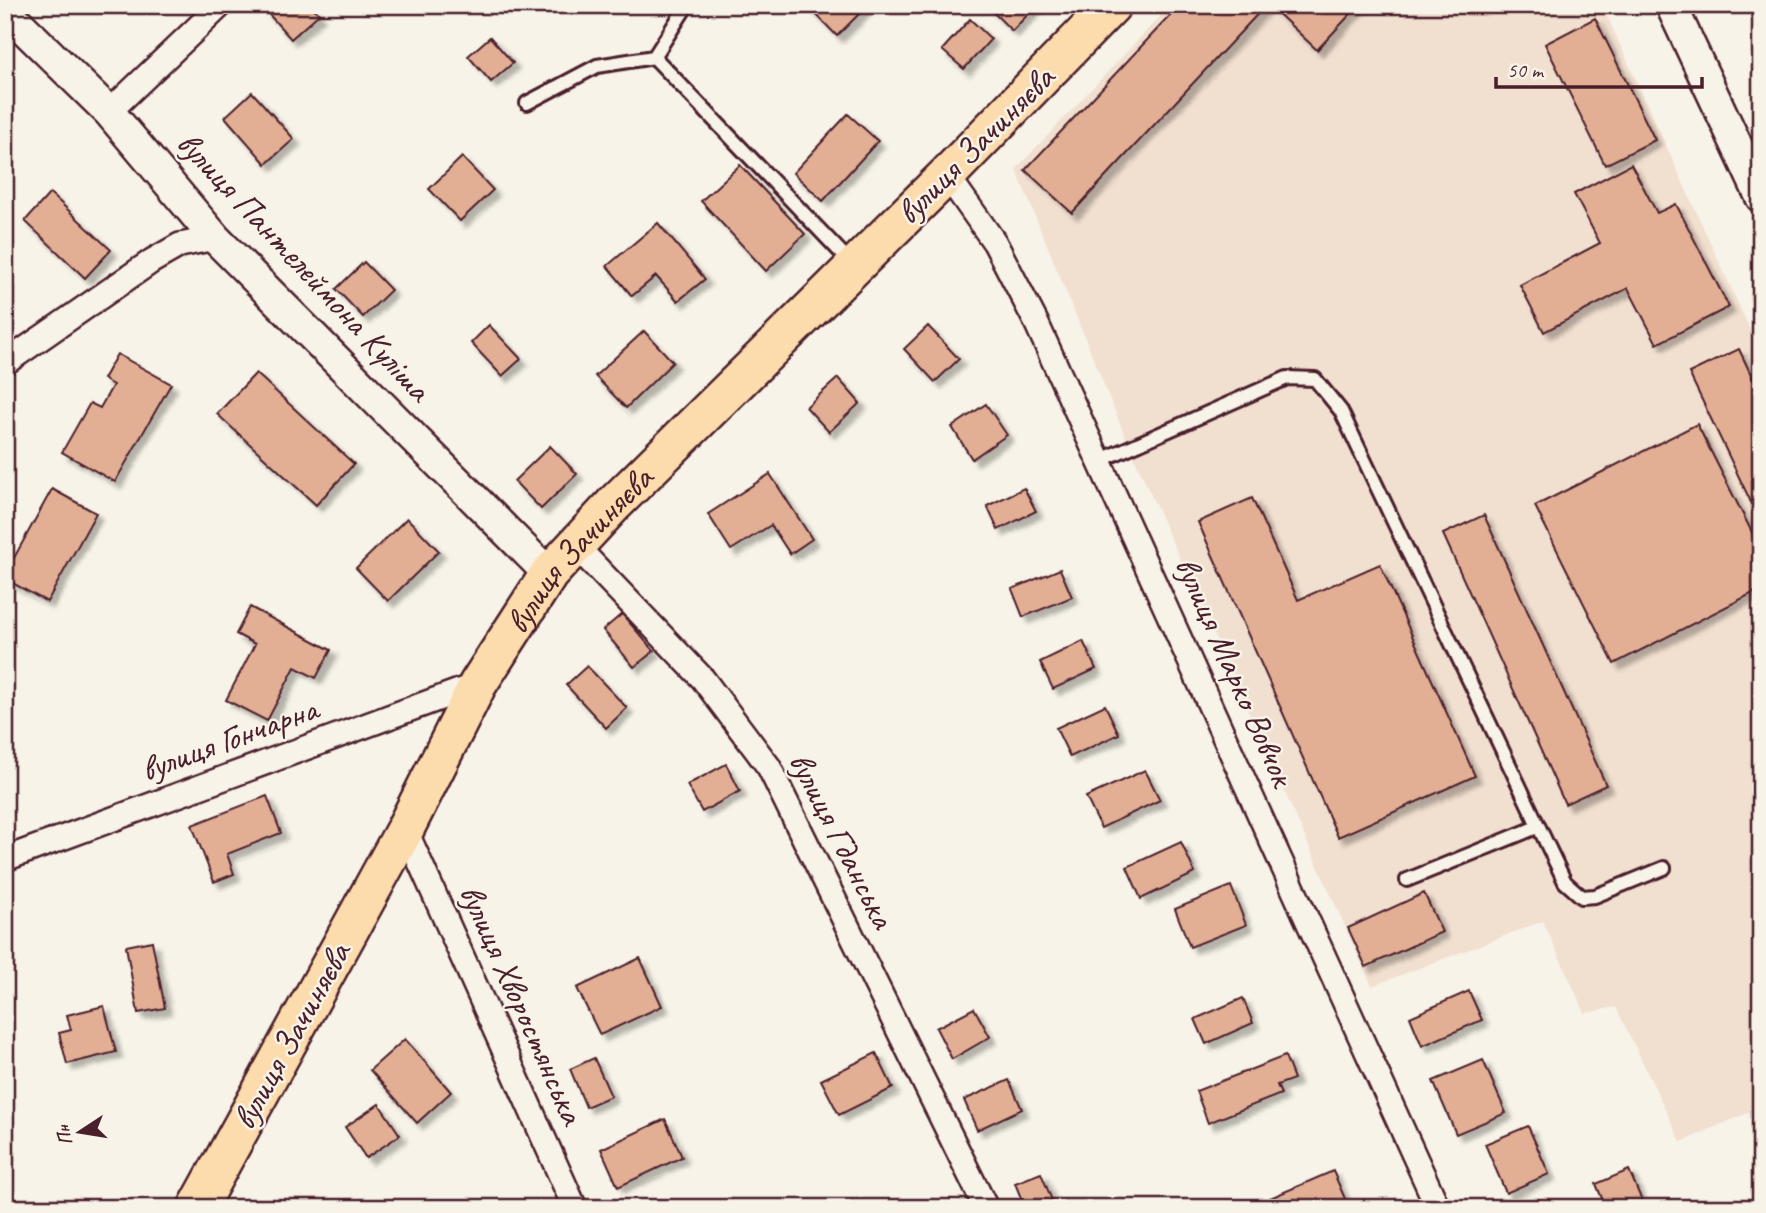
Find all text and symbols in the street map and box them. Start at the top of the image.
scale bar [1496,46,1703,90]
street label: вулиця Зачиняєва [886,54,1066,234]
text: 50 m [1507,57,1545,83]
street label: вулиця Пантелеймона Куліша [167,121,443,413]
street label: вулиця Зачиняєва [494,454,664,642]
street label: вулиця Марко Вовчок [1164,549,1307,796]
street label: вулиця Гончарна [134,685,326,792]
street label: вулиця Гданська [778,744,906,937]
street label: вулиця Хворостянська [449,877,596,1133]
street label: вулиця Зачиняєва [221,932,362,1137]
north arrow [46,1098,116,1168]
text: Пн [50,1122,78,1148]

